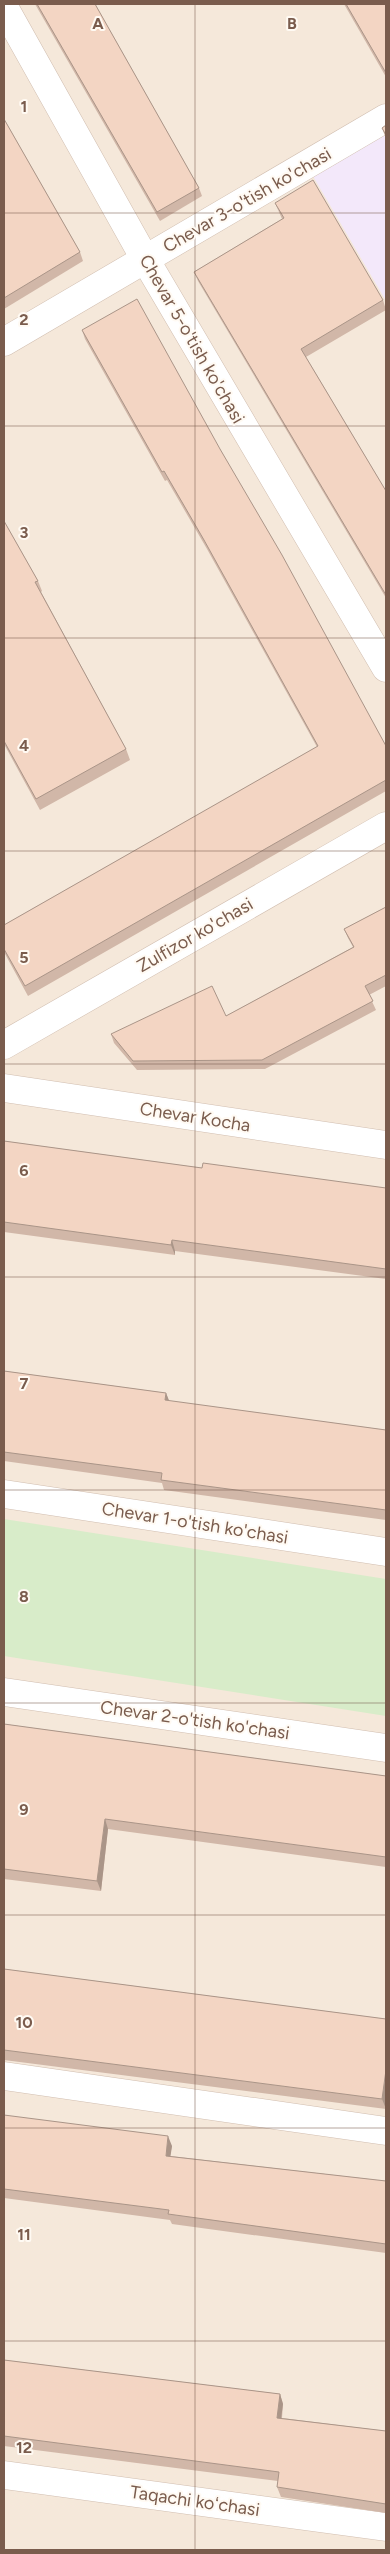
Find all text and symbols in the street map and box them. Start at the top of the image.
text: A [92,14,104,33]
text: B [287,14,297,33]
text: 1 [21,97,27,116]
street label: Chevar 3-o'tish ko'chasi [159,143,335,257]
street label: Chevar 5-o'tish ko'chasi [135,251,249,427]
text: 2 [19,310,29,329]
text: 3 [20,523,29,542]
text: 4 [19,736,29,755]
street label: Zulfizor ko'chasi [133,893,257,977]
text: 5 [19,948,29,967]
street label: Chevar Kocha [138,1097,252,1137]
text: 6 [19,1161,29,1180]
text: 7 [20,1374,29,1393]
street label: Chevar 1-o'tish ko'chasi [100,1497,290,1549]
text: 8 [19,1587,29,1606]
street label: Chevar 2-o'tish ko'chasi [99,1696,291,1744]
text: 9 [19,1800,29,1819]
text: 10 [15,2013,33,2032]
text: 11 [17,2225,31,2244]
text: 12 [16,2438,32,2457]
street label: Taqachi koʻchasi [129,2481,261,2521]

